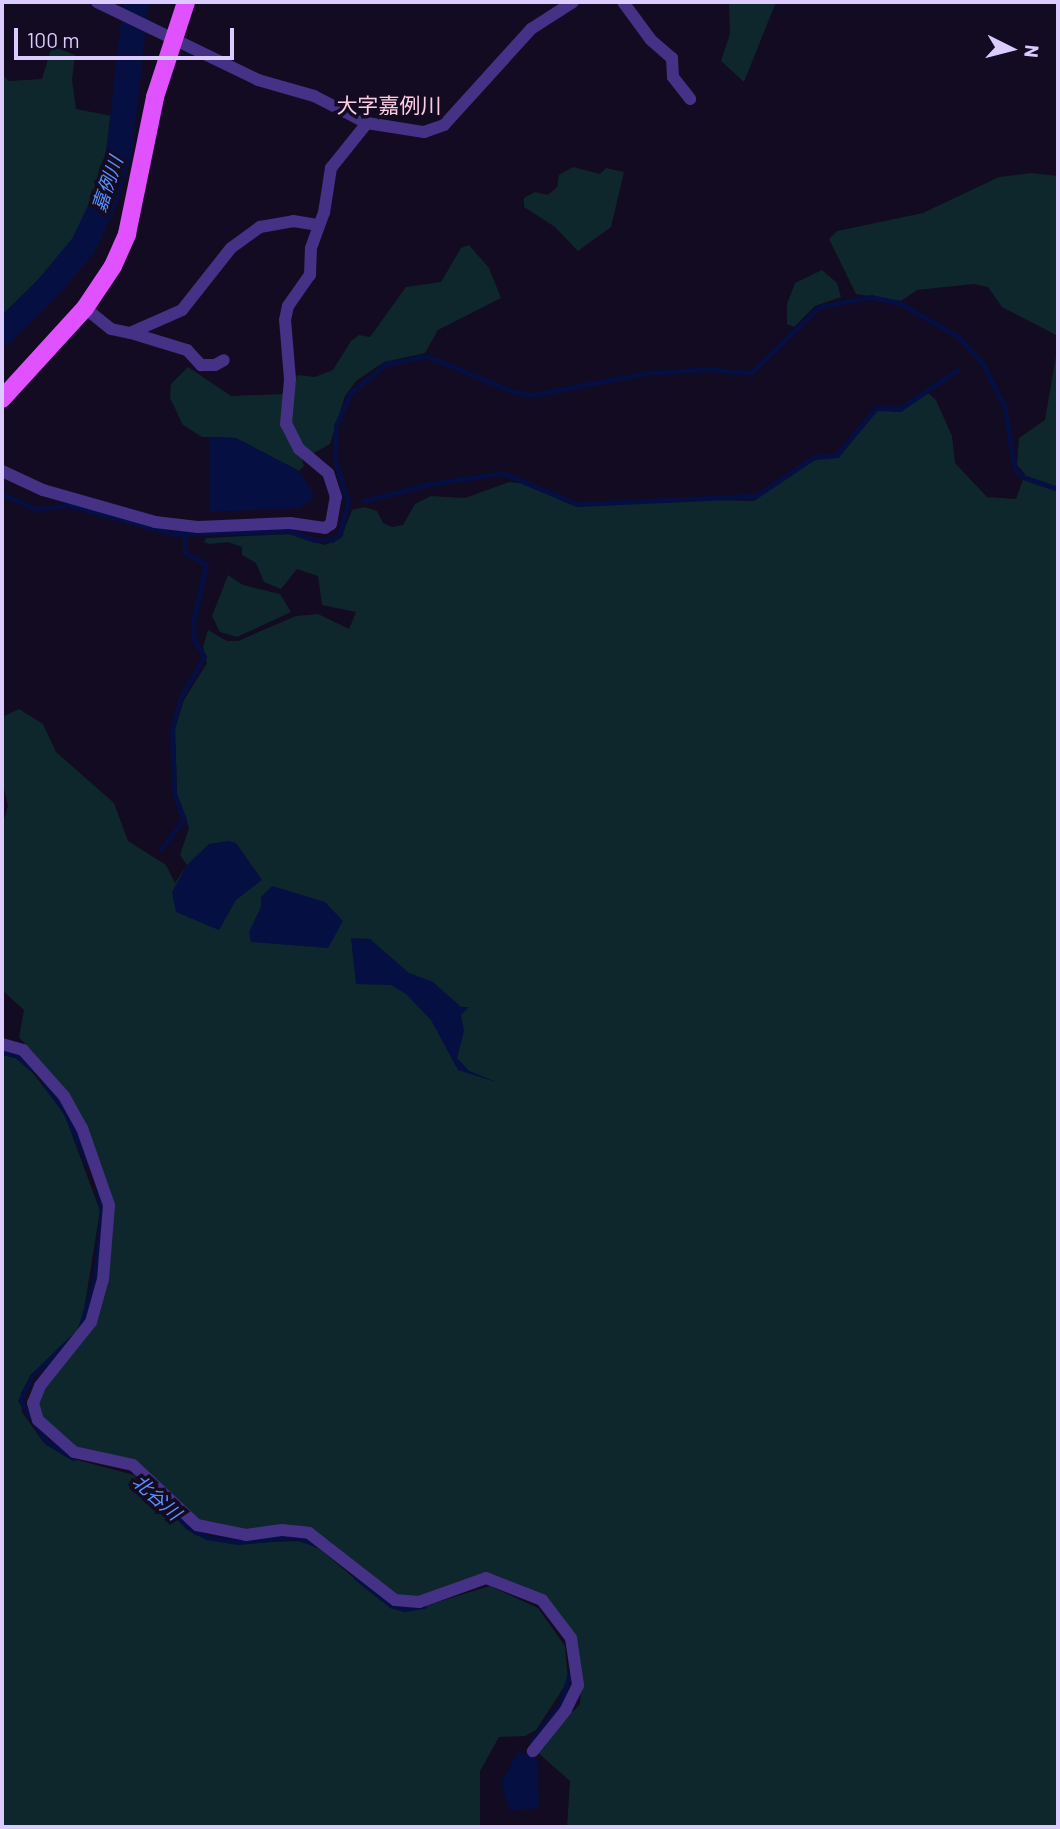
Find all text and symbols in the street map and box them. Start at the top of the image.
scale bar [18,14,238,58]
north arrow [976,14,1046,84]
text: 100 m [27,27,80,52]
text: N [1020,44,1044,59]
district label: 大字嘉例川 [337,92,441,118]
water label: 嘉例川 [87,153,127,215]
water label: 北谷川 [128,1469,186,1525]

